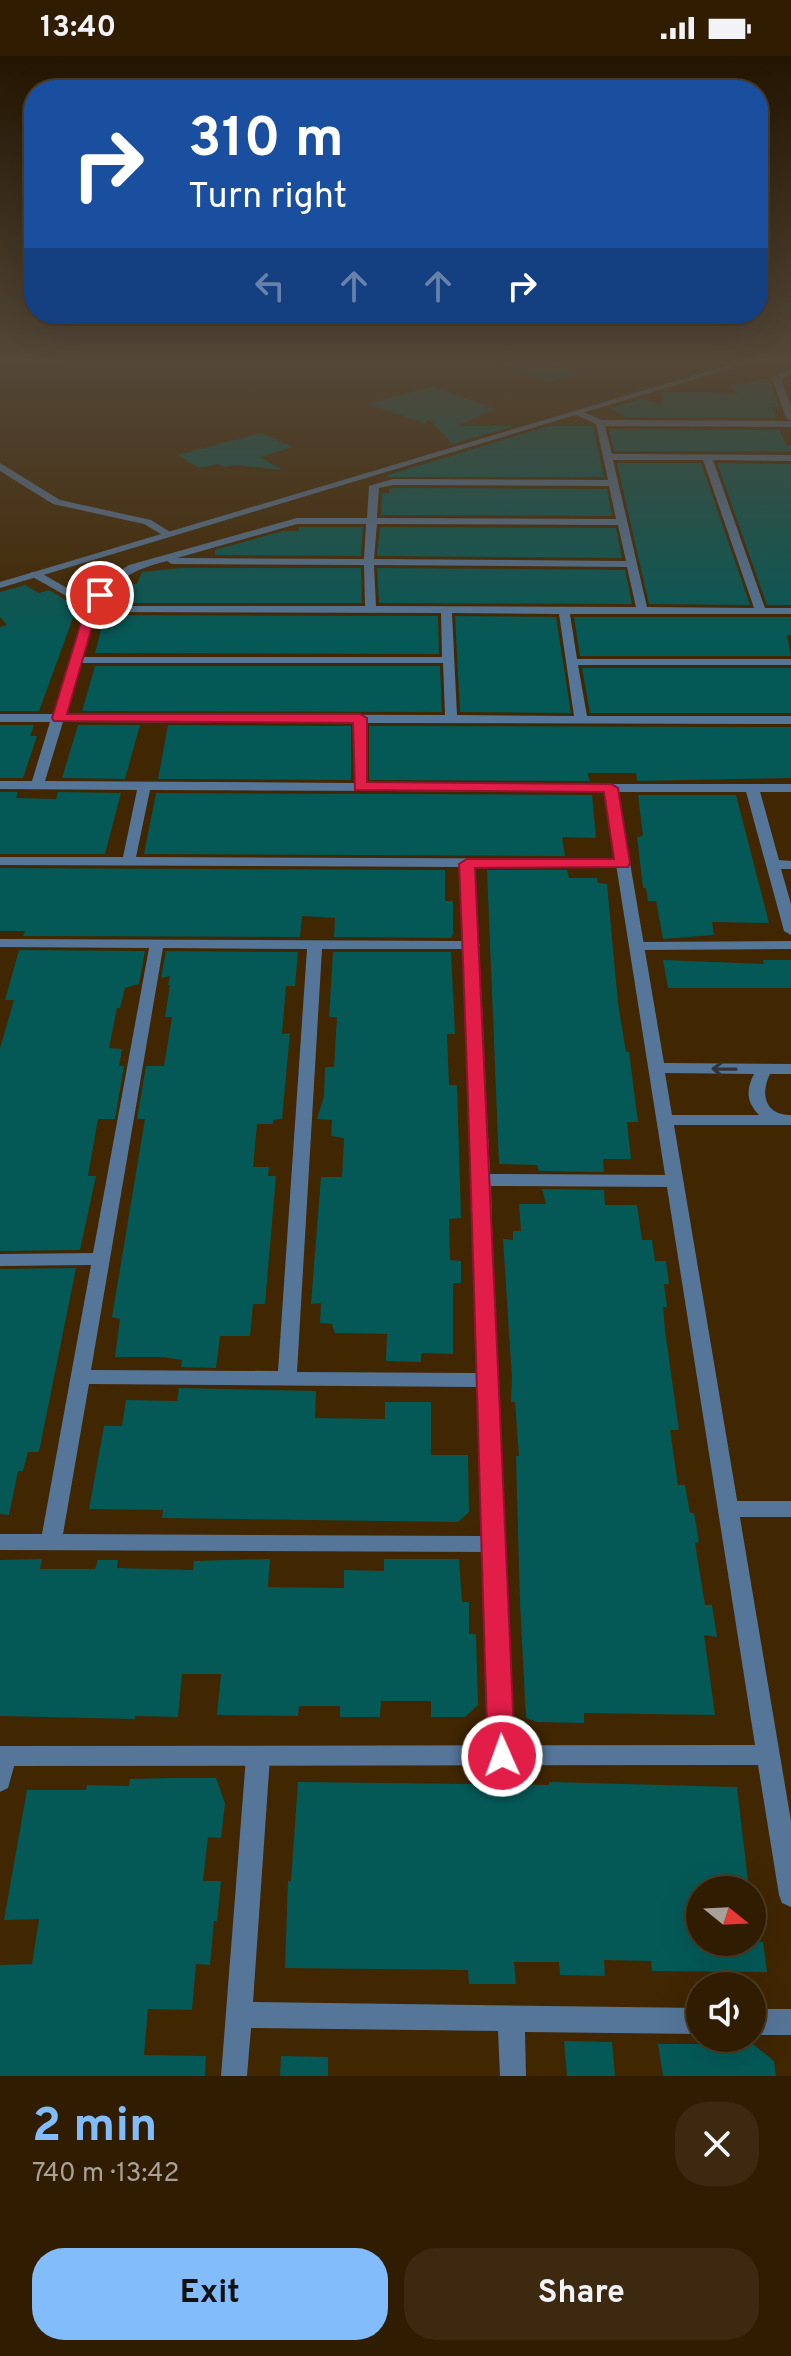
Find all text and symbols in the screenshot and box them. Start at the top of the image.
text: 13:40 [40,10,116,47]
text: 310 m [188,106,344,176]
icon: right [56,112,160,216]
text: Turn right [188,175,347,221]
icon: left [248,264,292,308]
icon: ahead [332,264,376,308]
icon: ahead [416,264,460,308]
icon: right [500,264,544,308]
pin [66,561,134,629]
icon: arrive [78,573,122,617]
one-way arrow [711,1061,738,1076]
position arrow [460,1714,544,1798]
north arrow [686,1876,766,1956]
map controls [686,1876,766,2052]
button: sound [686,1972,766,2052]
text: 2 min [32,2098,157,2158]
button: close [675,2102,759,2186]
text: 740 m · 13:42 [32,2158,179,2191]
button: Exit [32,2248,388,2340]
button: Share [404,2248,759,2340]

